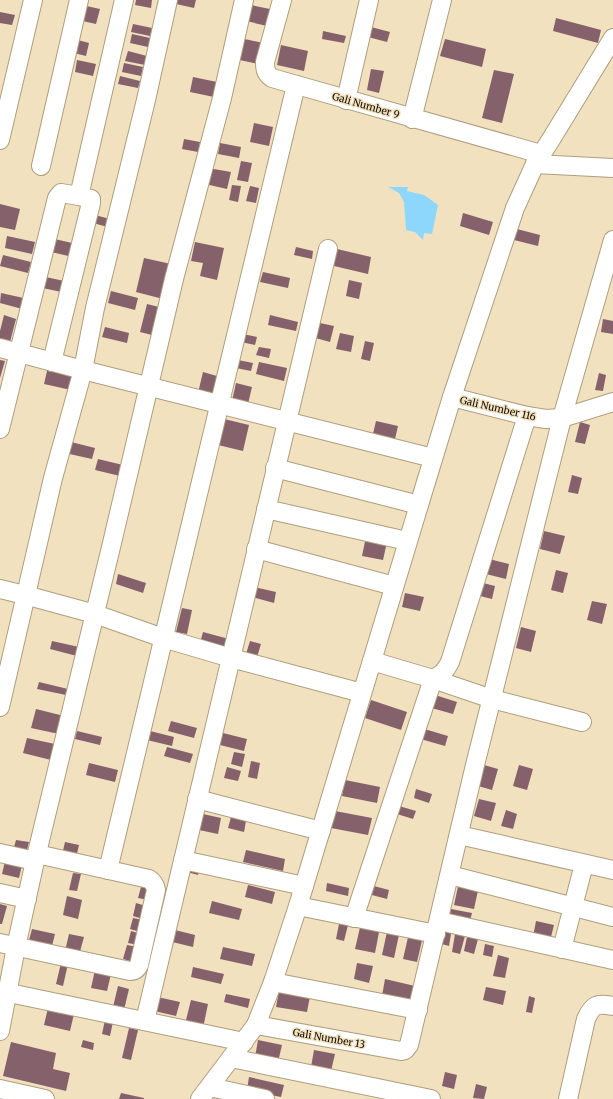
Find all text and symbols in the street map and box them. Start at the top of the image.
street label: Gali Number 9 [331,90,401,121]
street label: Gali Number 116 [459,393,537,424]
street label: Gali Number 13 [292,1026,366,1051]

